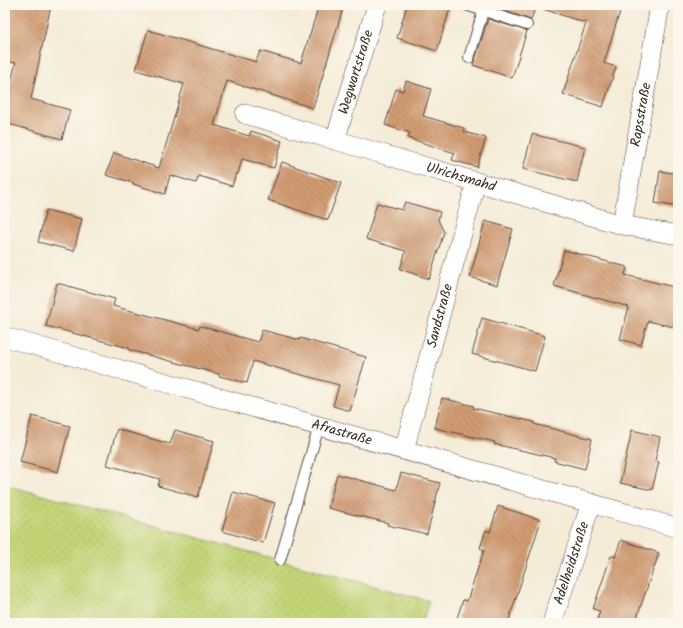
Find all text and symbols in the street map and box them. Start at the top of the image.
street label: Wegwartstraße [333,27,380,117]
street label: Rapsstraße [625,80,658,148]
street label: Ulrichsmahd [423,157,499,198]
street label: Sandstraße [421,281,459,350]
street label: Afrastraße [309,413,375,452]
street label: Adelheidstraße [548,518,596,608]

